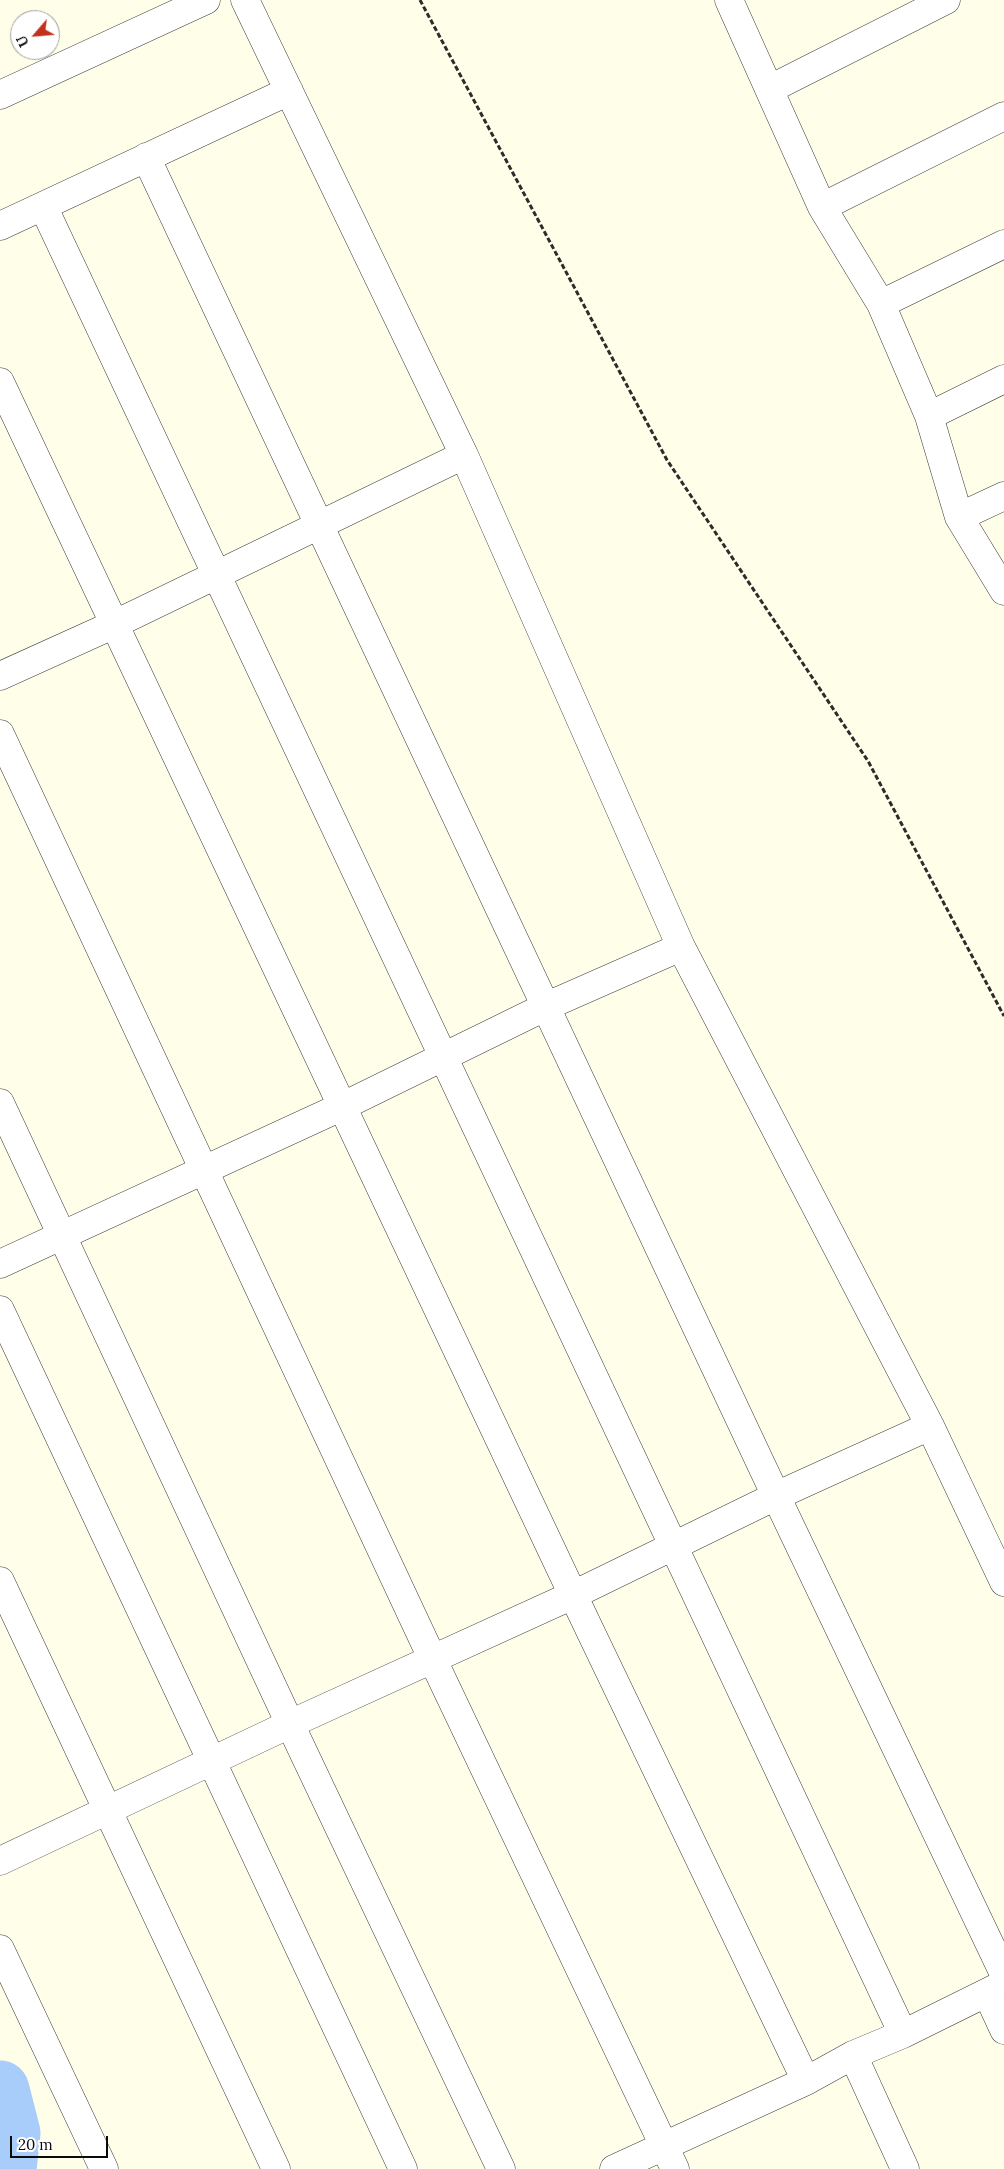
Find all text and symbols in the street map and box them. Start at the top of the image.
north arrow [10,10,60,60]
text: U [12,33,33,50]
scale bar [12,2126,110,2158]
text: 20 m [18,2135,53,2154]

